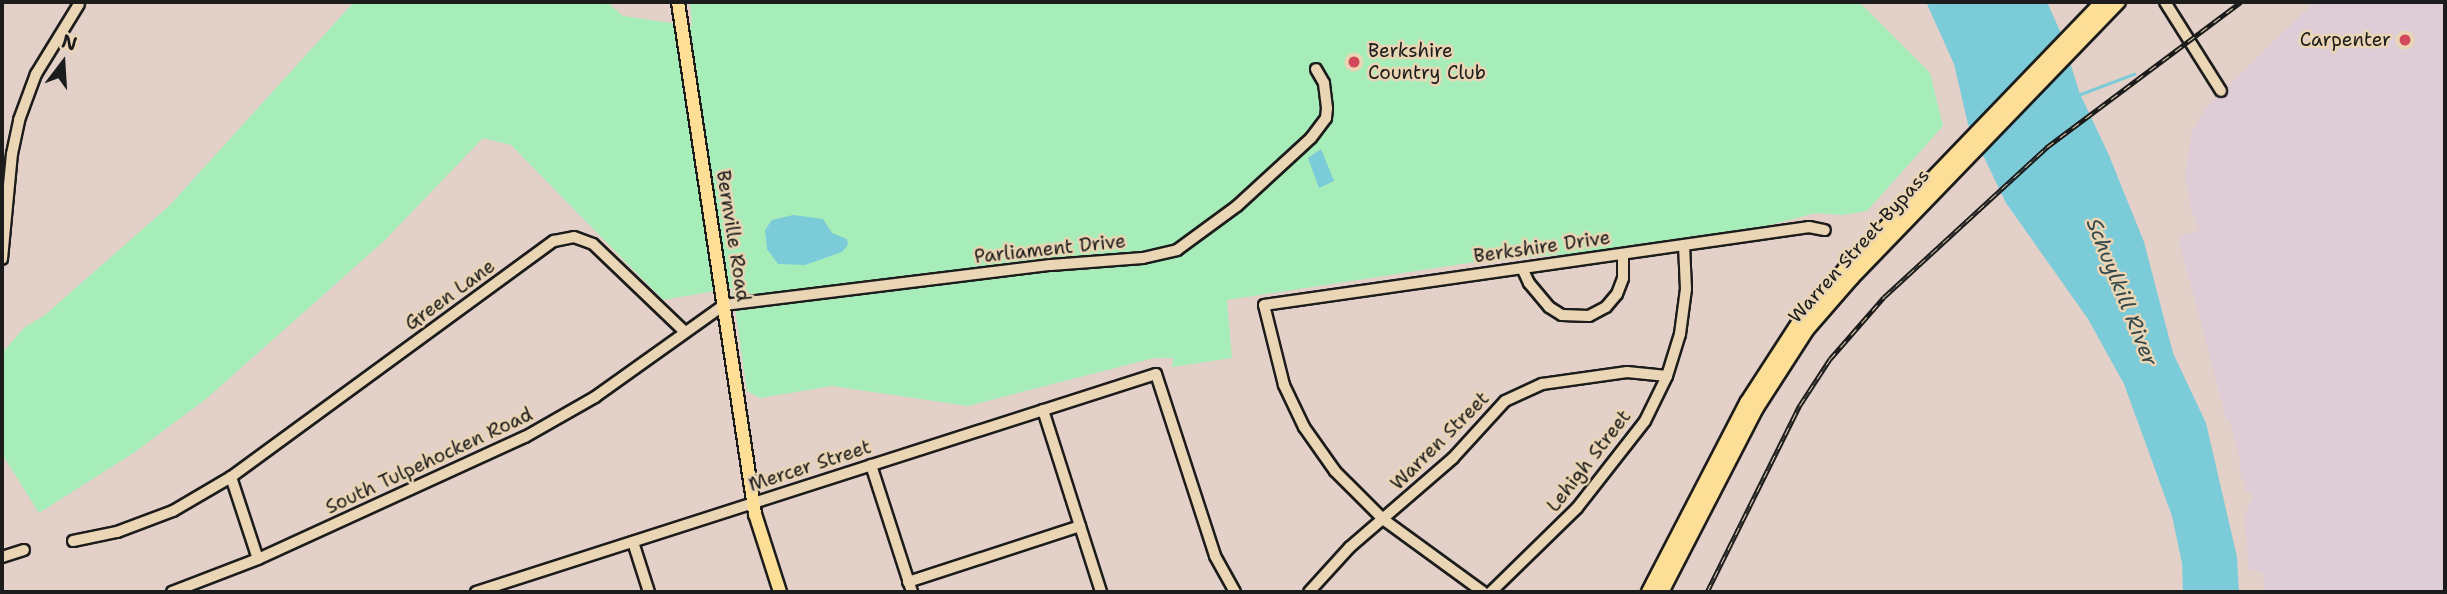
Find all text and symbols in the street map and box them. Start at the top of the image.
north arrow [28,28,98,98]
text: N [58,28,80,57]
place label: Carpenter [2300,29,2391,51]
marker: Carpenter [2397,32,2413,48]
place label: Berkshire Country Club [1368,40,1486,84]
marker: Berkshire Country Club [1346,54,1362,70]
street label: Warren Street Bypass [1784,164,1934,328]
street label: Bernville Road [711,169,755,303]
water label: Schuylkill River [2081,214,2163,370]
street label: Berkshire Drive [1472,226,1612,268]
street label: Parliament Drive [973,230,1127,268]
street label: Green Lane [400,255,500,335]
street label: Warren Street [1386,387,1494,495]
street label: South Tulpehocken Road [322,403,536,519]
street label: Lehigh Street [1542,405,1636,517]
street label: Mercer Street [746,435,874,497]

